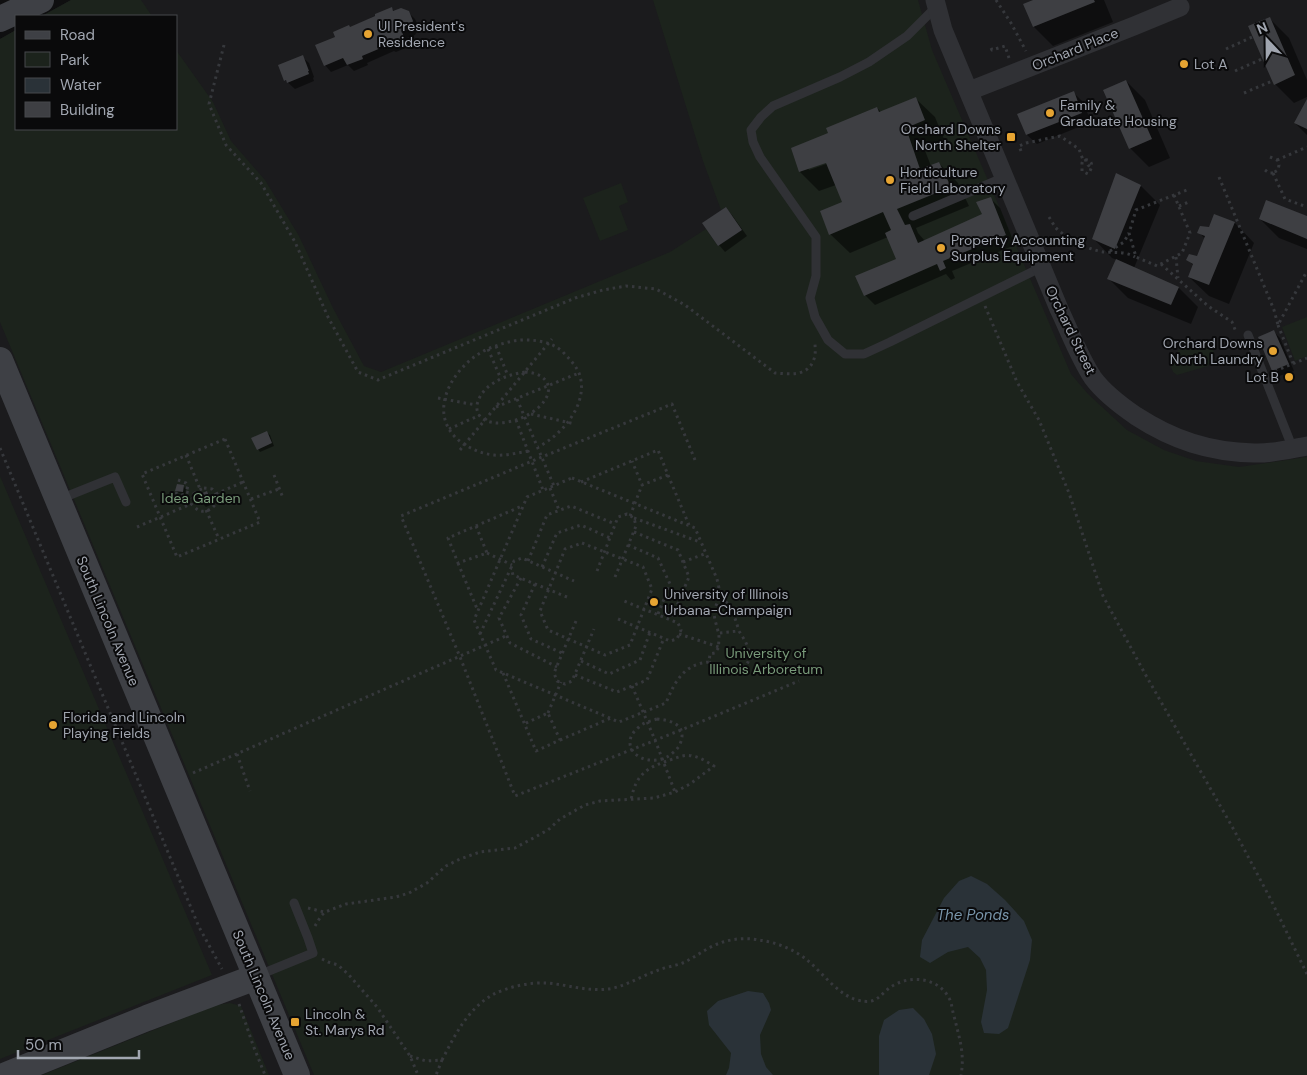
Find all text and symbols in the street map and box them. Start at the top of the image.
legend [15,15,178,130]
north arrow [1242,15,1292,65]
place label: UI President's Residence [378,17,465,51]
text: N [1254,18,1270,38]
street label: Orchard Place [1029,23,1121,75]
text: Road [60,25,95,45]
marker: UI President's Residence [362,28,374,40]
text: Park [60,50,90,70]
place label: Lot A [1194,55,1228,73]
marker: Lot A [1178,58,1190,70]
text: Water [60,75,102,95]
place label: Family & Graduate Housing [1060,96,1177,130]
text: Building [60,100,115,120]
marker: Family & Graduate Housing [1044,107,1056,119]
place label: Orchard Downs North Shelter [901,120,1001,154]
marker: Orchard Downs North Shelter [1005,131,1017,143]
place label: Horticulture Field Laboratory [900,163,1006,197]
marker: Horticulture Field Laboratory [884,174,896,186]
place label: Property Accounting Surplus Equipment [951,231,1085,265]
marker: Property Accounting Surplus Equipment [935,242,947,254]
street label: Orchard Street [1042,283,1100,377]
place label: Orchard Downs North Laundry [1163,334,1263,368]
marker: Orchard Downs North Laundry [1267,345,1279,357]
place label: Lot B [1246,368,1279,386]
marker: Lot B [1283,371,1295,383]
park label: Idea Garden [161,489,241,507]
street label: South Lincoln Avenue [73,553,144,689]
place label: University of Illinois Urbana-Champaign [664,585,792,619]
marker: University of Illinois Urbana-Champaign [648,596,660,608]
park label: University of Illinois Arboretum [709,644,823,678]
place label: Florida and Lincoln Playing Fields [63,708,185,742]
marker: Florida and Lincoln Playing Fields [47,719,59,731]
water label: The Ponds [937,905,1009,925]
street label: South Lincoln Avenue [229,927,300,1063]
place label: Lincoln & St. Marys Rd [305,1005,384,1039]
marker: Lincoln & St. Marys Rd [289,1016,301,1028]
scale bar [18,1028,139,1060]
text: 50 m [25,1035,62,1055]

